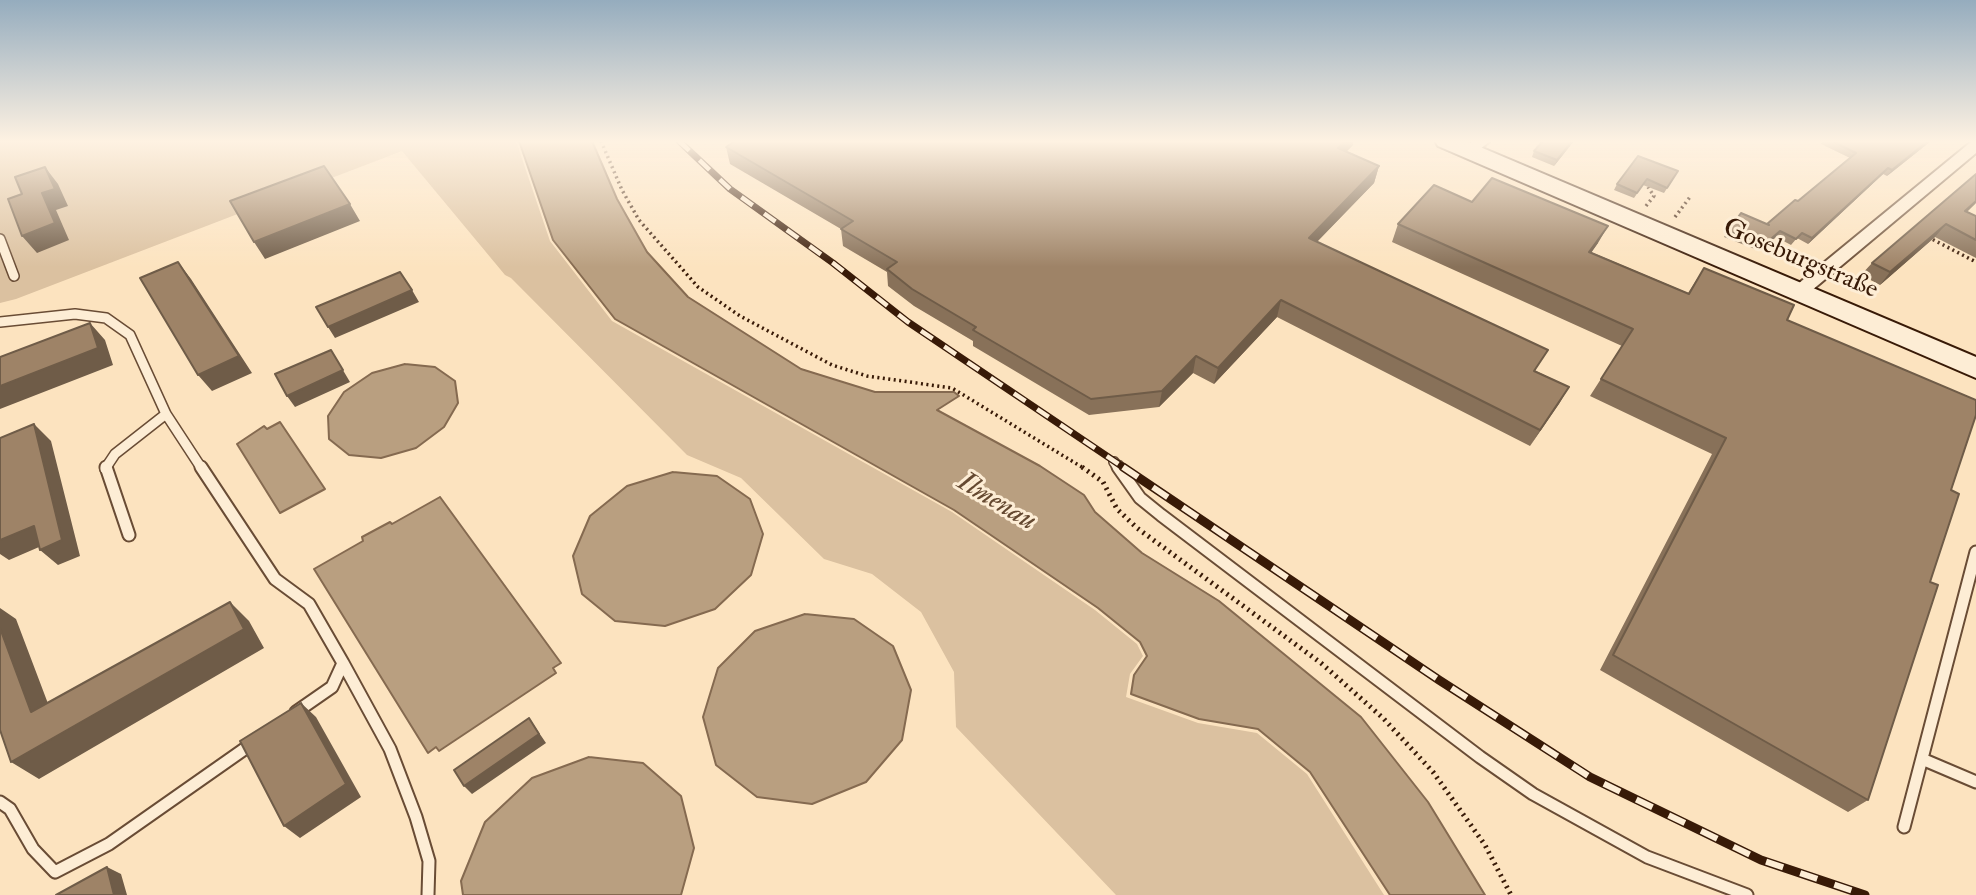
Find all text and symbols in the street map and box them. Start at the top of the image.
street label: Goseburgstraße [1718,213,1882,307]
water label: Ilmenau [951,467,1041,539]

